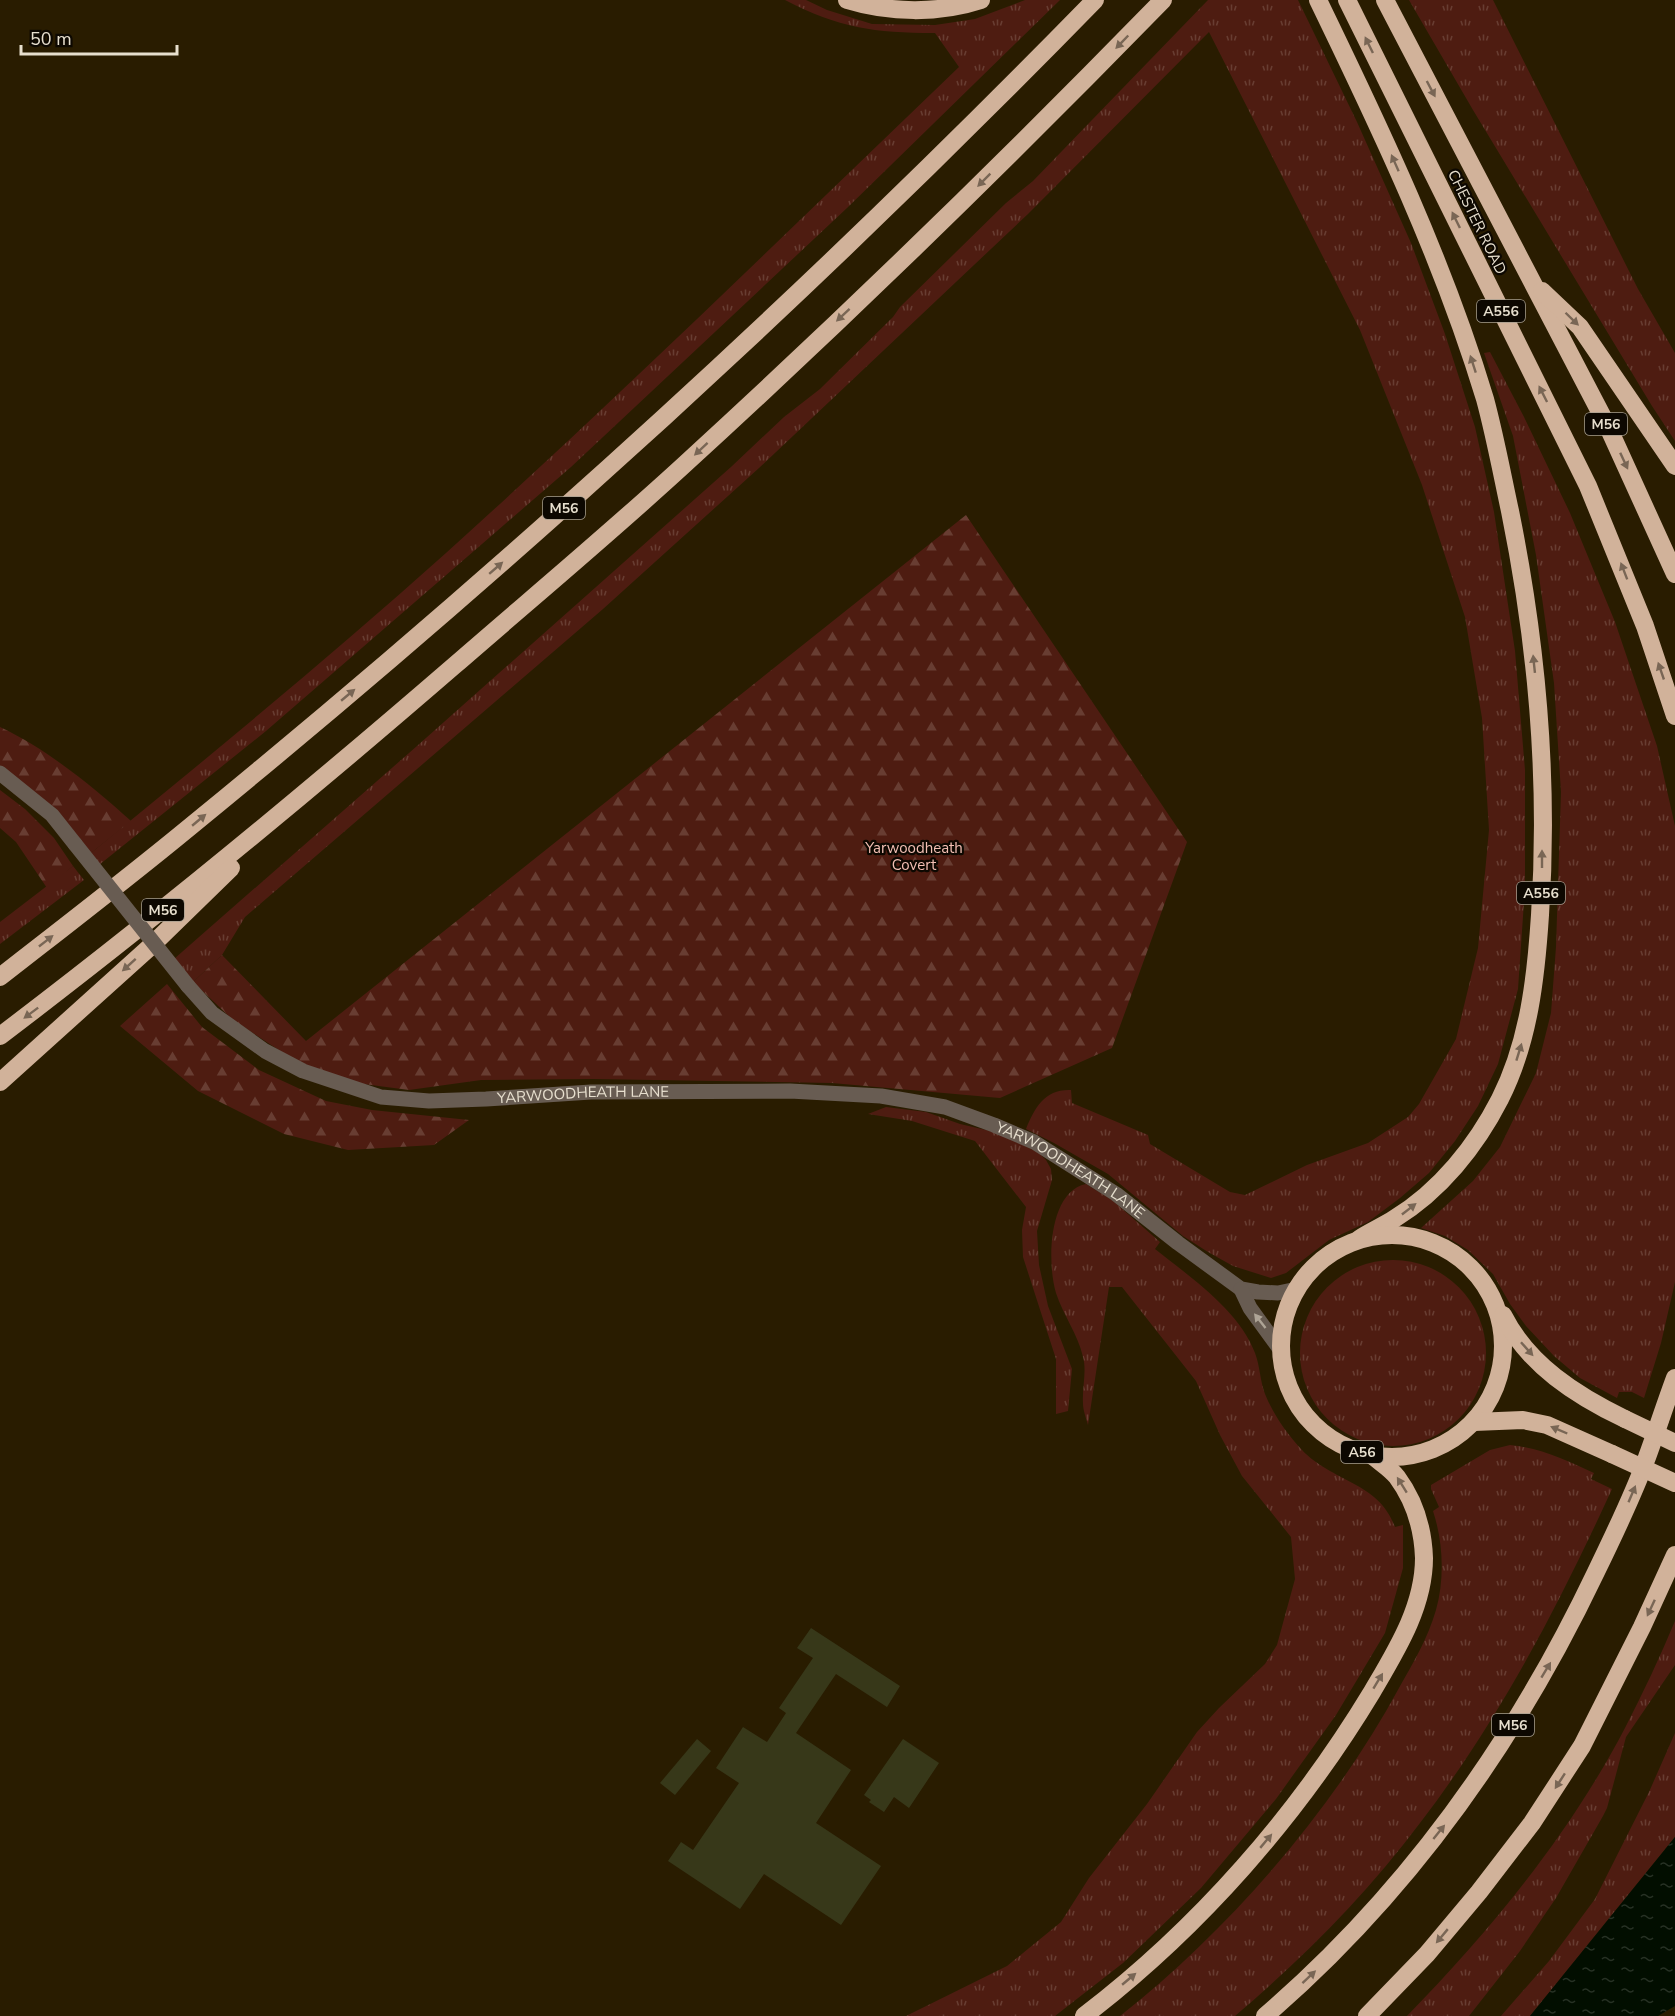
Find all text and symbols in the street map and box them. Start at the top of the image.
scale bar [21,18,177,56]
text: 50 m [30,27,72,51]
one-way arrow [1115,34,1129,48]
one-way arrow [1365,36,1375,54]
one-way arrow [1426,81,1436,98]
one-way arrow [1391,154,1400,171]
street label: CHESTER ROAD [1443,166,1511,278]
one-way arrow [978,173,992,187]
one-way arrow [1451,211,1461,229]
road number: A556 [1477,300,1525,322]
one-way arrow [836,308,851,322]
one-way arrow [1564,312,1578,326]
one-way arrow [1468,355,1477,373]
one-way arrow [1538,385,1548,402]
road number: M56 [1585,413,1627,435]
one-way arrow [695,441,709,455]
one-way arrow [1620,453,1629,470]
road number: M56 [543,497,585,519]
one-way arrow [489,561,504,575]
one-way arrow [1619,562,1629,580]
one-way arrow [1529,655,1539,674]
one-way arrow [1656,662,1665,680]
one-way arrow [340,689,355,702]
one-way arrow [191,814,206,827]
park label: Yarwoodheath Covert [864,838,963,875]
one-way arrow [1537,849,1547,868]
road number: A556 [1517,882,1565,904]
road number: M56 [142,899,184,921]
one-way arrow [38,935,54,948]
one-way arrow [122,958,137,971]
one-way arrow [23,1006,39,1019]
one-way arrow [1514,1043,1524,1061]
street label: YARWOODHEATH LANE [496,1082,669,1108]
street label: YARWOODHEATH LANE [992,1117,1149,1223]
one-way arrow [1401,1203,1416,1215]
one-way arrow [1255,1314,1267,1329]
one-way arrow [1520,1341,1533,1356]
one-way arrow [1550,1425,1568,1434]
road number: A56 [1341,1441,1383,1463]
one-way arrow [1396,1477,1407,1493]
one-way arrow [1627,1485,1637,1503]
one-way arrow [1646,1600,1655,1617]
one-way arrow [1541,1662,1552,1678]
one-way arrow [1373,1672,1383,1689]
road number: M56 [1492,1714,1534,1736]
one-way arrow [1554,1773,1565,1789]
one-way arrow [1432,1824,1445,1840]
one-way arrow [1259,1834,1272,1849]
one-way arrow [1436,1928,1449,1944]
one-way arrow [1301,1970,1316,1984]
one-way arrow [1121,1973,1136,1986]

